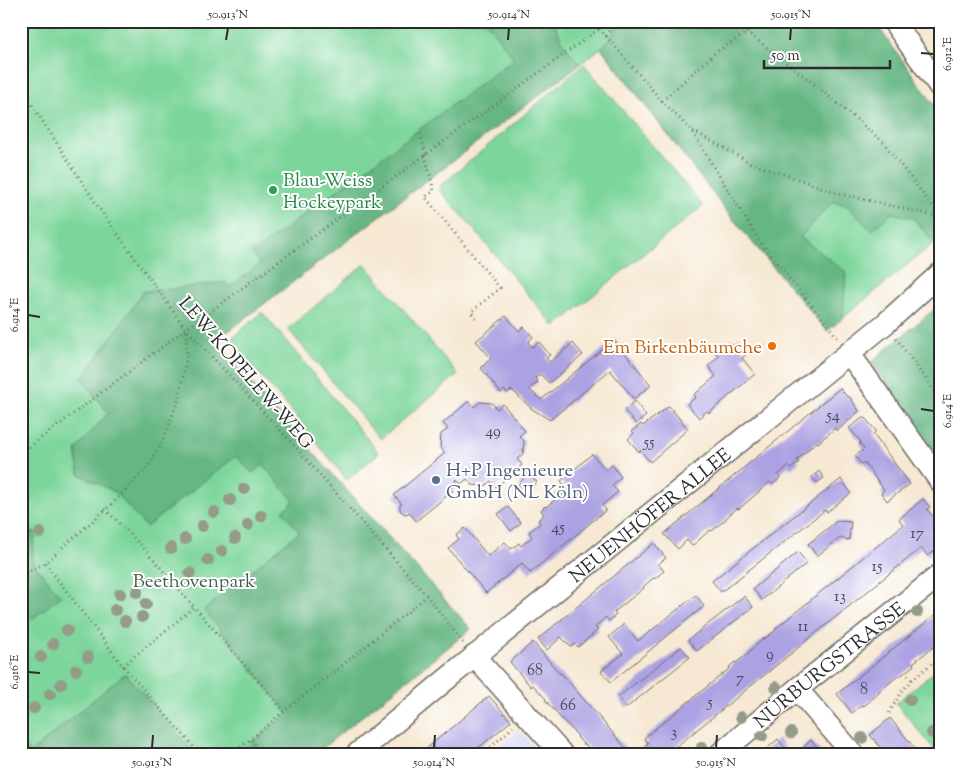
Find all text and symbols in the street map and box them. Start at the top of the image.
text: 50.913°N [207,6,249,24]
text: 50.914°N [487,6,530,24]
text: 50.915°N [770,6,811,24]
text: 6.912°E [939,36,957,71]
scale bar [764,38,890,70]
text: 50 m [770,46,800,67]
place label: Blau-Weiss Hockeypark [283,168,382,217]
marker: Blau-Weiss Hockeypark [267,184,279,196]
street label: LEW-KOPELEW-WEG [171,291,319,456]
text: 6.914°E [6,297,24,332]
place label: Em Birkenbäumche [603,335,762,362]
marker: Em Birkenbäumche [766,340,778,352]
text: 6.914°E [939,393,957,428]
house number: 54 [825,405,840,428]
house number: 49 [485,421,501,444]
house number: 55 [642,432,655,455]
street label: NEUENHÖFER ALLEE [564,442,738,590]
place label: H+P Ingenieure GmbH (NL Köln) [446,458,588,507]
marker: H+P Ingenieure GmbH (NL Köln) [430,474,442,486]
house number: 45 [551,517,565,540]
house number: 17 [910,523,924,546]
house number: 15 [872,556,883,579]
park label: Beethovenpark [133,569,256,596]
house number: 13 [834,586,846,609]
street label: NÜRBURGSTRASSE [749,596,912,736]
house number: 11 [798,616,809,639]
house number: 9 [766,644,774,667]
text: 6.916°E [6,654,24,689]
house number: 68 [527,660,543,683]
house number: 7 [736,668,744,691]
house number: 8 [860,679,868,702]
house number: 5 [706,692,713,715]
house number: 66 [560,695,576,718]
house number: 3 [671,722,677,745]
text: 50.913°N [131,754,173,772]
text: 50.914°N [412,754,455,772]
text: 50.915°N [695,754,736,772]

